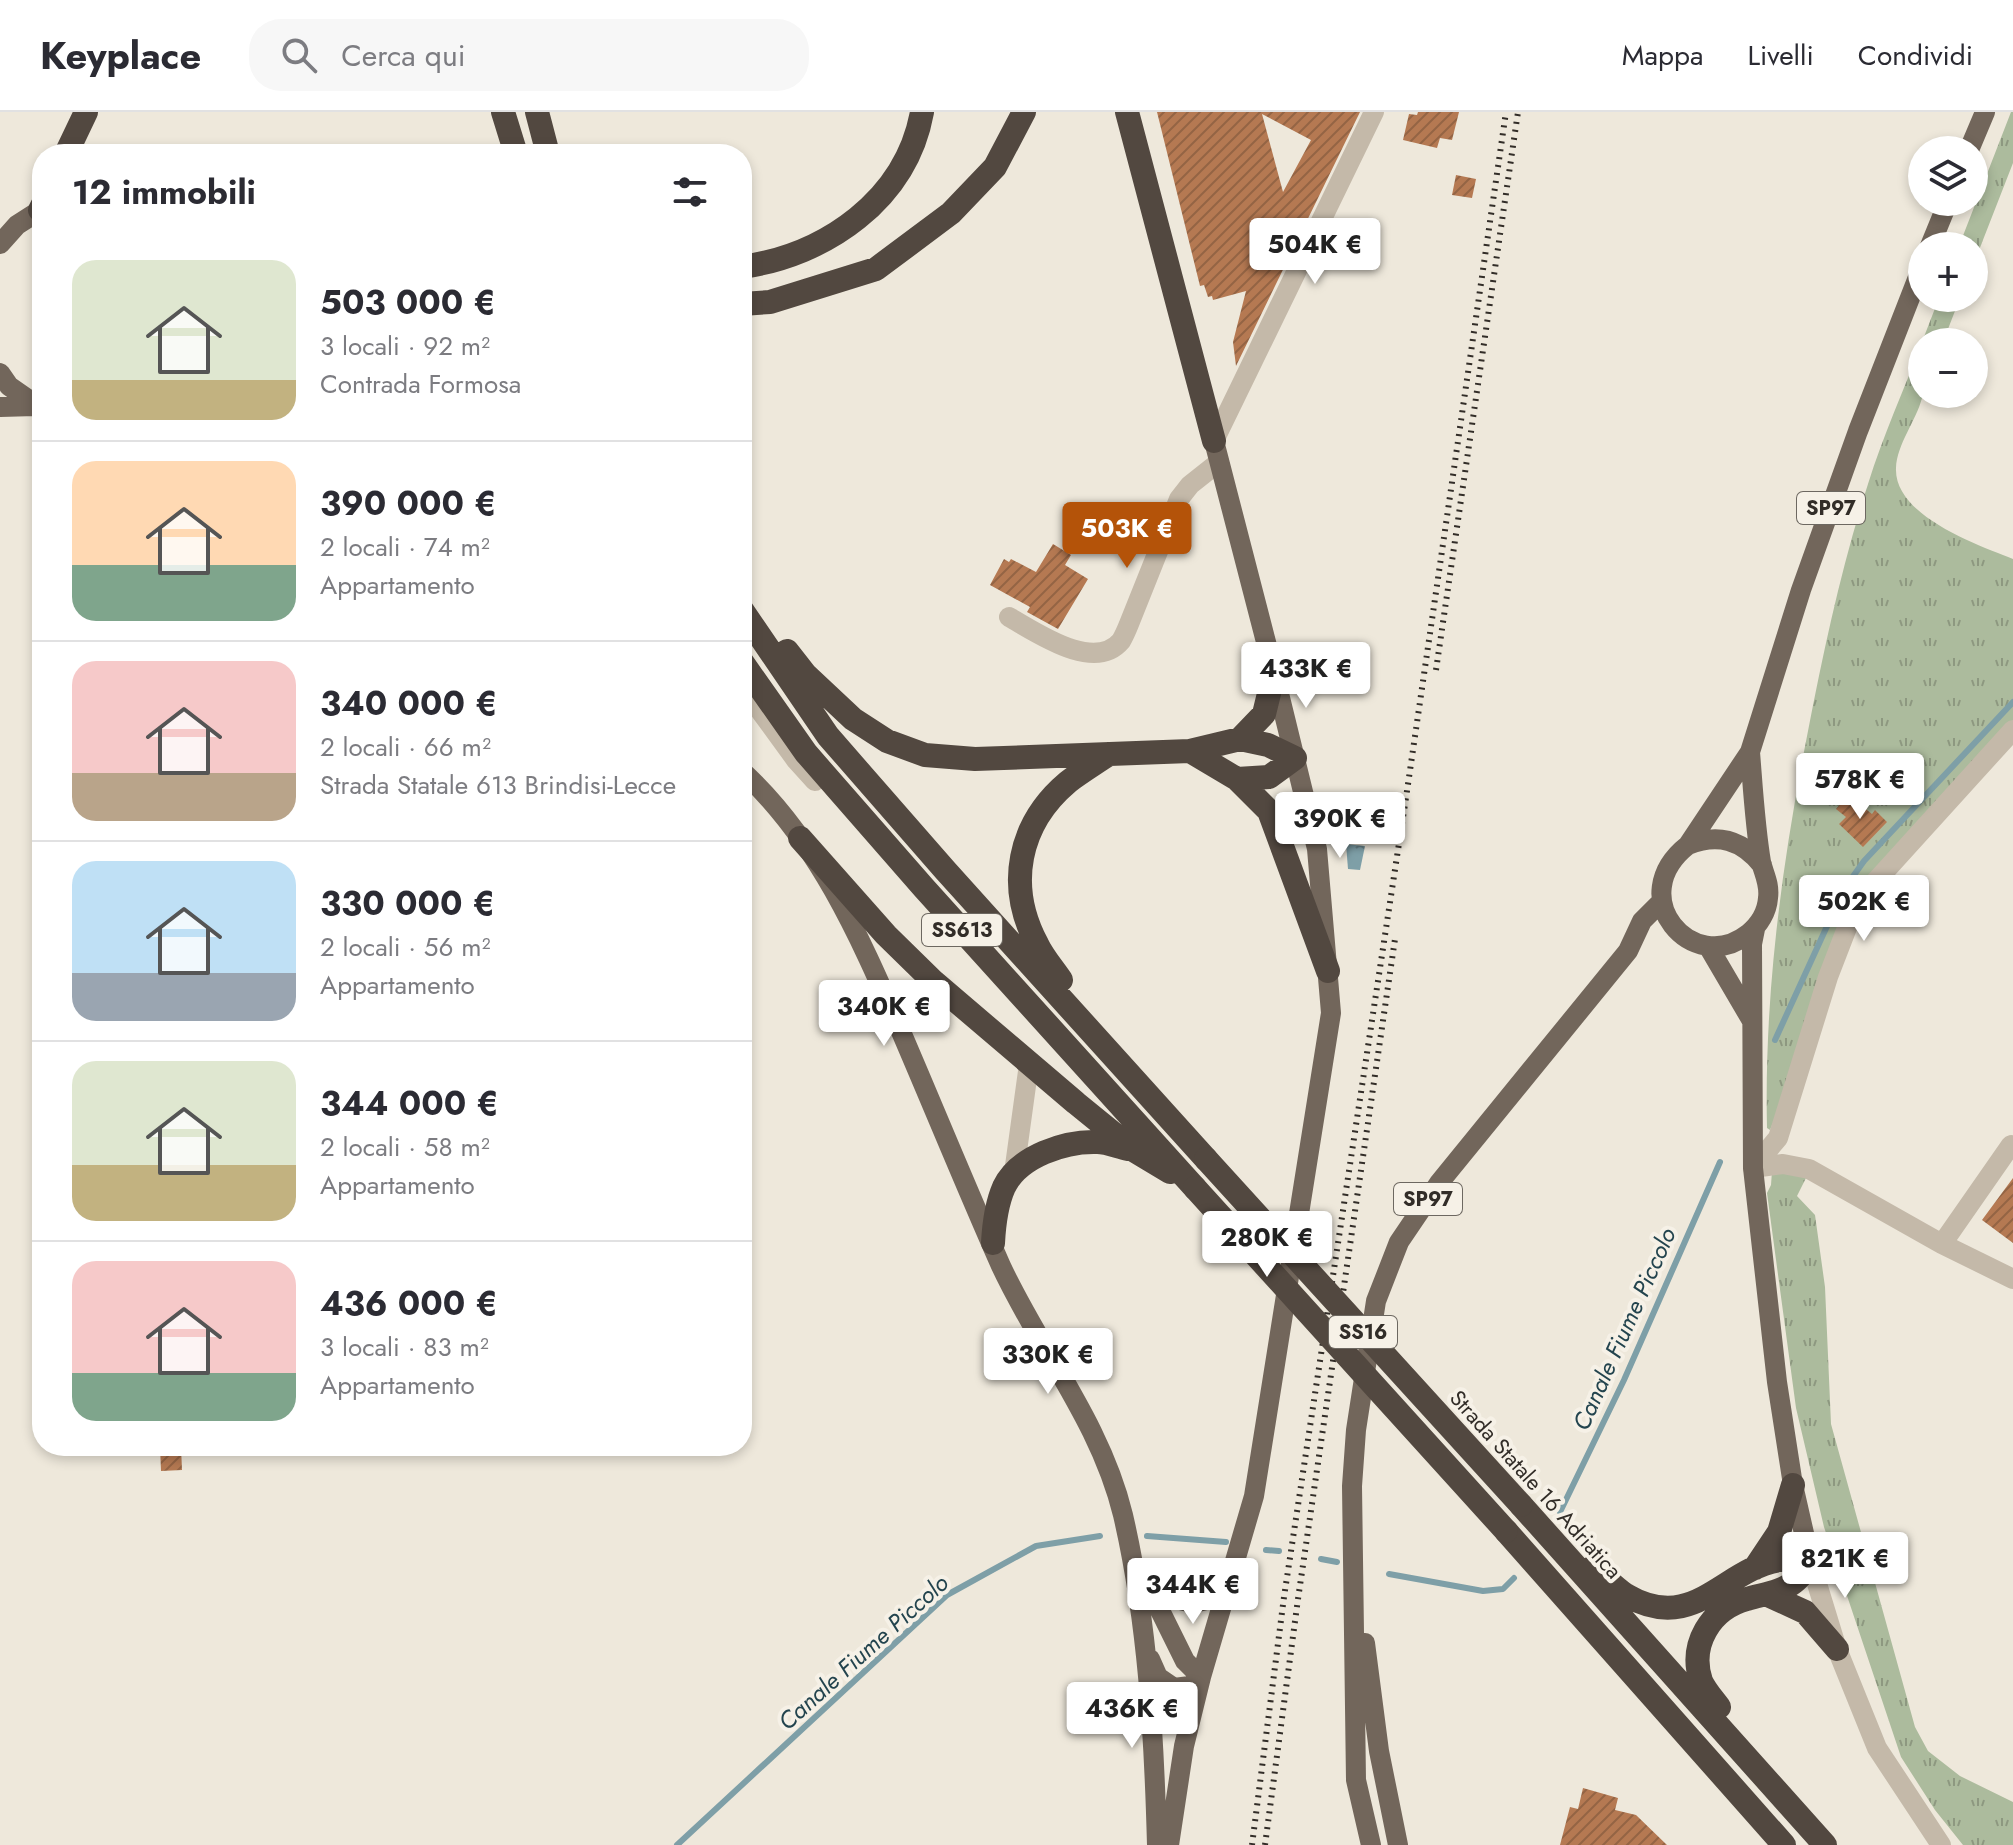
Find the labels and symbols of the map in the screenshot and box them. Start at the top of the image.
pin: 504K € [1250,218,1380,286]
road number: SP97 [1797,492,1865,524]
pin: 503K € [1062,502,1192,570]
pin: 433K € [1241,642,1371,710]
pin: 578K € [1795,753,1925,821]
pin: 390K € [1275,792,1405,860]
pin: 502K € [1799,875,1929,943]
road number: SS613 [922,914,1002,946]
pin: 340K € [819,980,949,1048]
road number: SP97 [1394,1183,1462,1215]
pin: 280K € [1202,1211,1332,1279]
water label: Canale Fiume Piccolo [1564,1222,1685,1436]
road number: SS16 [1329,1316,1397,1348]
pin: 330K € [983,1328,1113,1396]
street label: Strada Statale 16 Adriatica [1442,1383,1630,1585]
pin: 821K € [1780,1532,1910,1600]
pin: 344K € [1128,1558,1258,1626]
water label: Canale Fiume Piccolo [770,1566,956,1738]
pin: 436K € [1067,1682,1197,1750]

